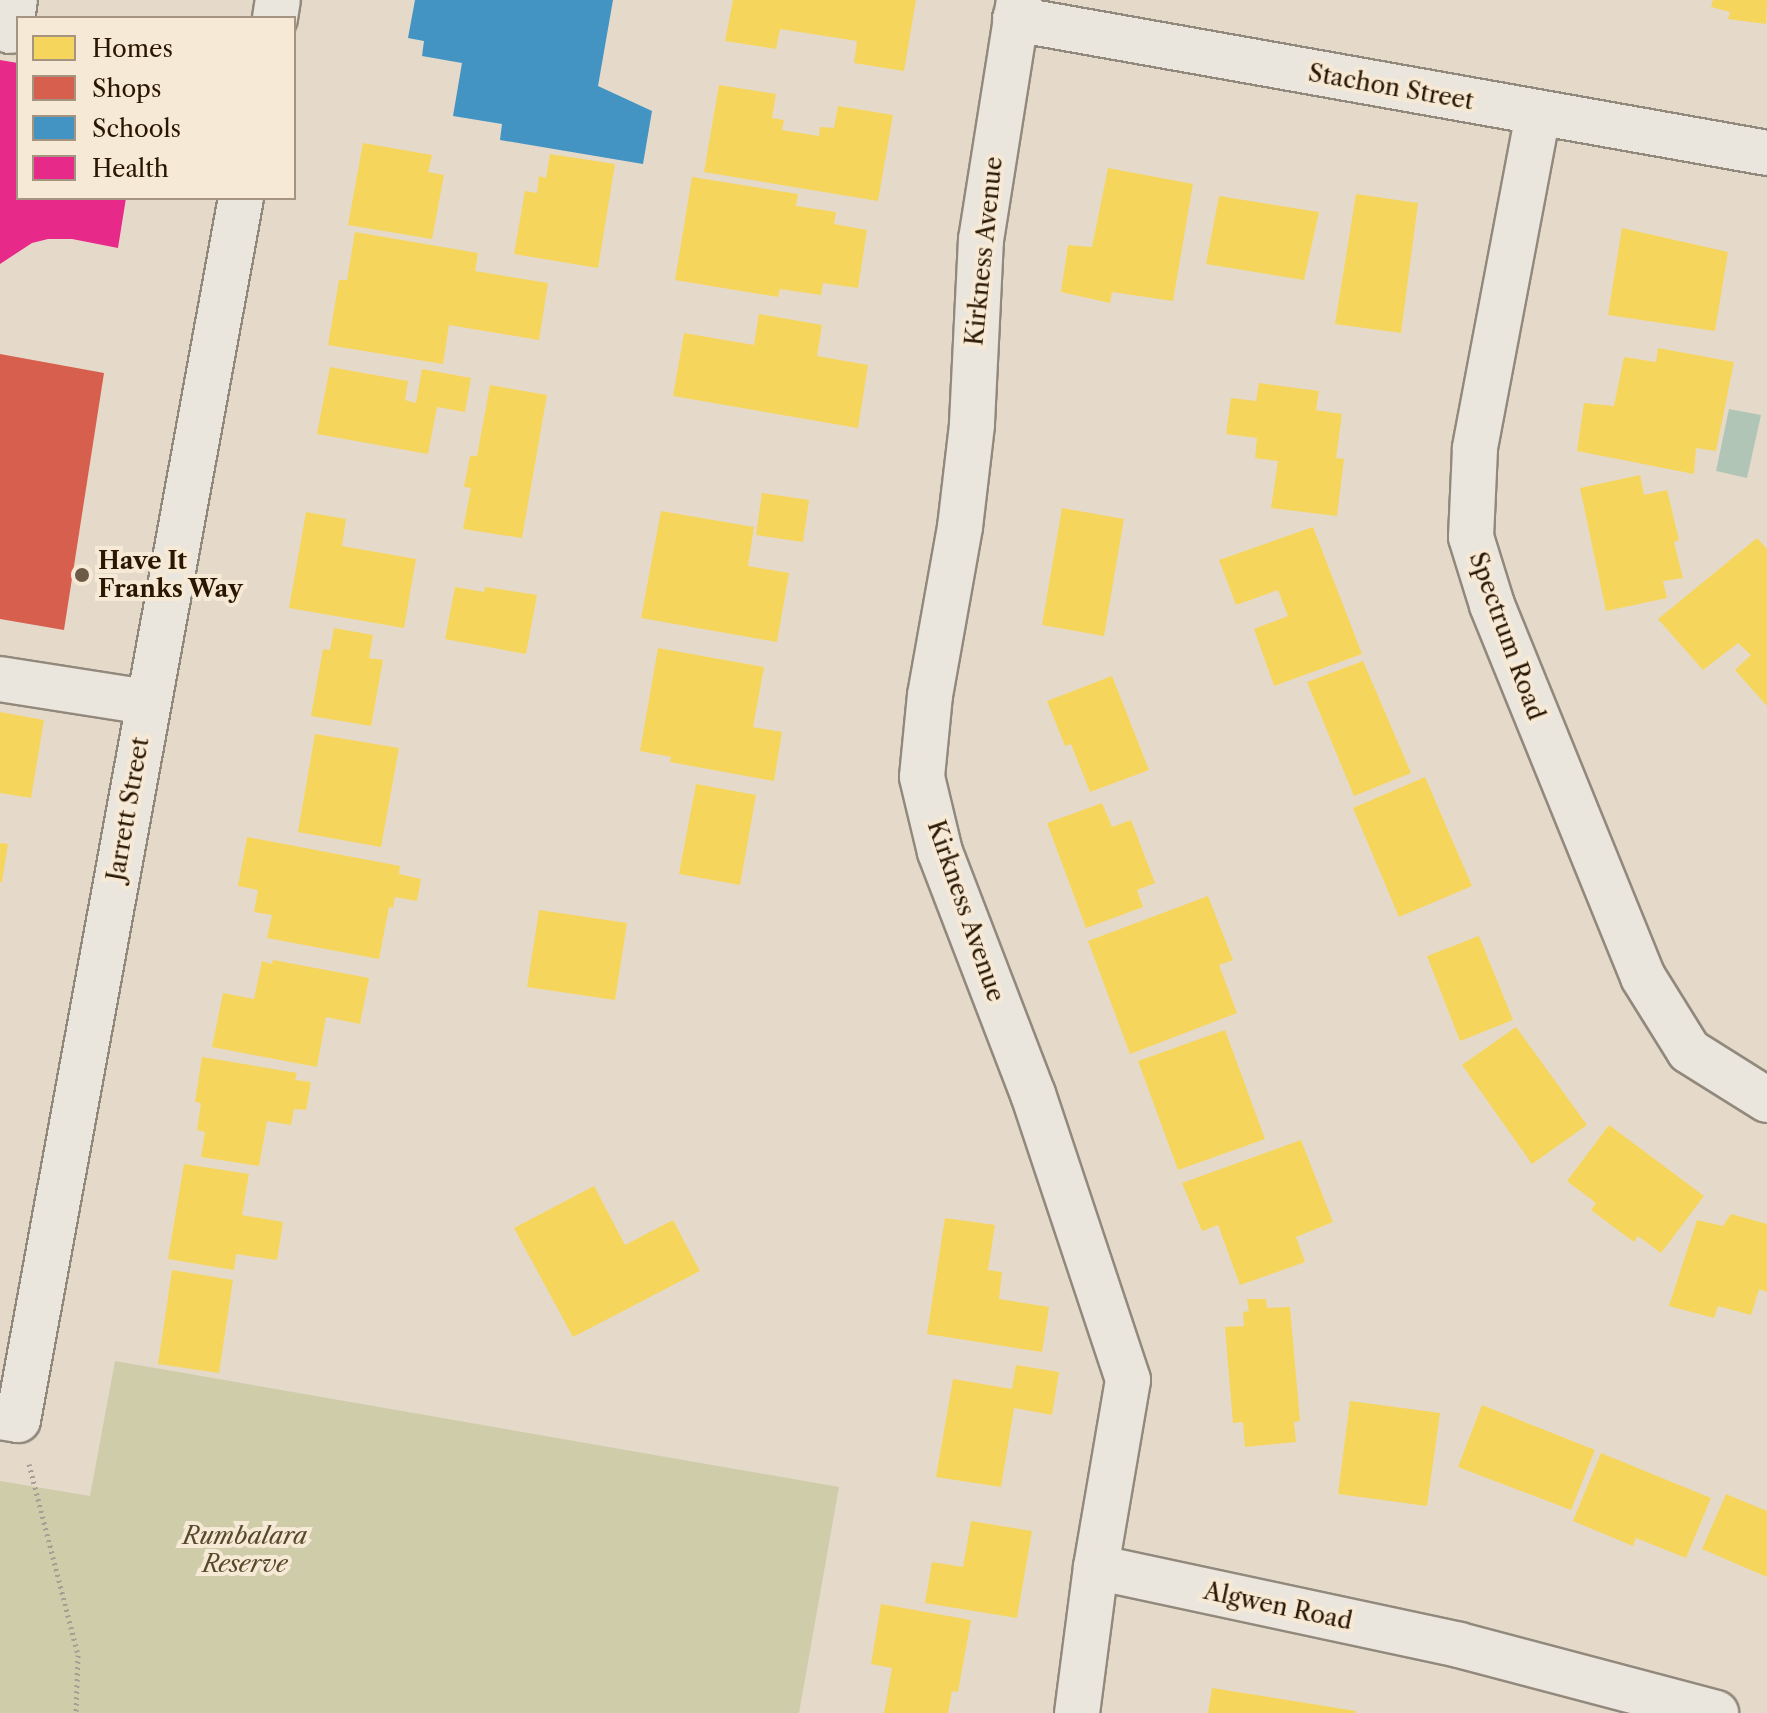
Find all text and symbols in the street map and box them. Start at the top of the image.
legend [16,16,296,200]
text: Homes [92,34,173,63]
street label: Stachon Street [1306,58,1476,116]
text: Shops [92,74,161,103]
text: Schools [92,114,181,143]
text: Health [92,154,169,183]
street label: Kirkness Avenue [960,155,1008,347]
place label: Have It Franks Way [98,547,244,603]
street label: Spectrum Road [1463,548,1551,724]
marker: Have It Franks Way [73,566,91,584]
street label: Jarrett Street [101,735,155,883]
street label: Kirkness Avenue [921,816,1011,1006]
park label: Rumbalara Reserve [183,1522,307,1578]
street label: Algwen Road [1201,1576,1355,1636]

